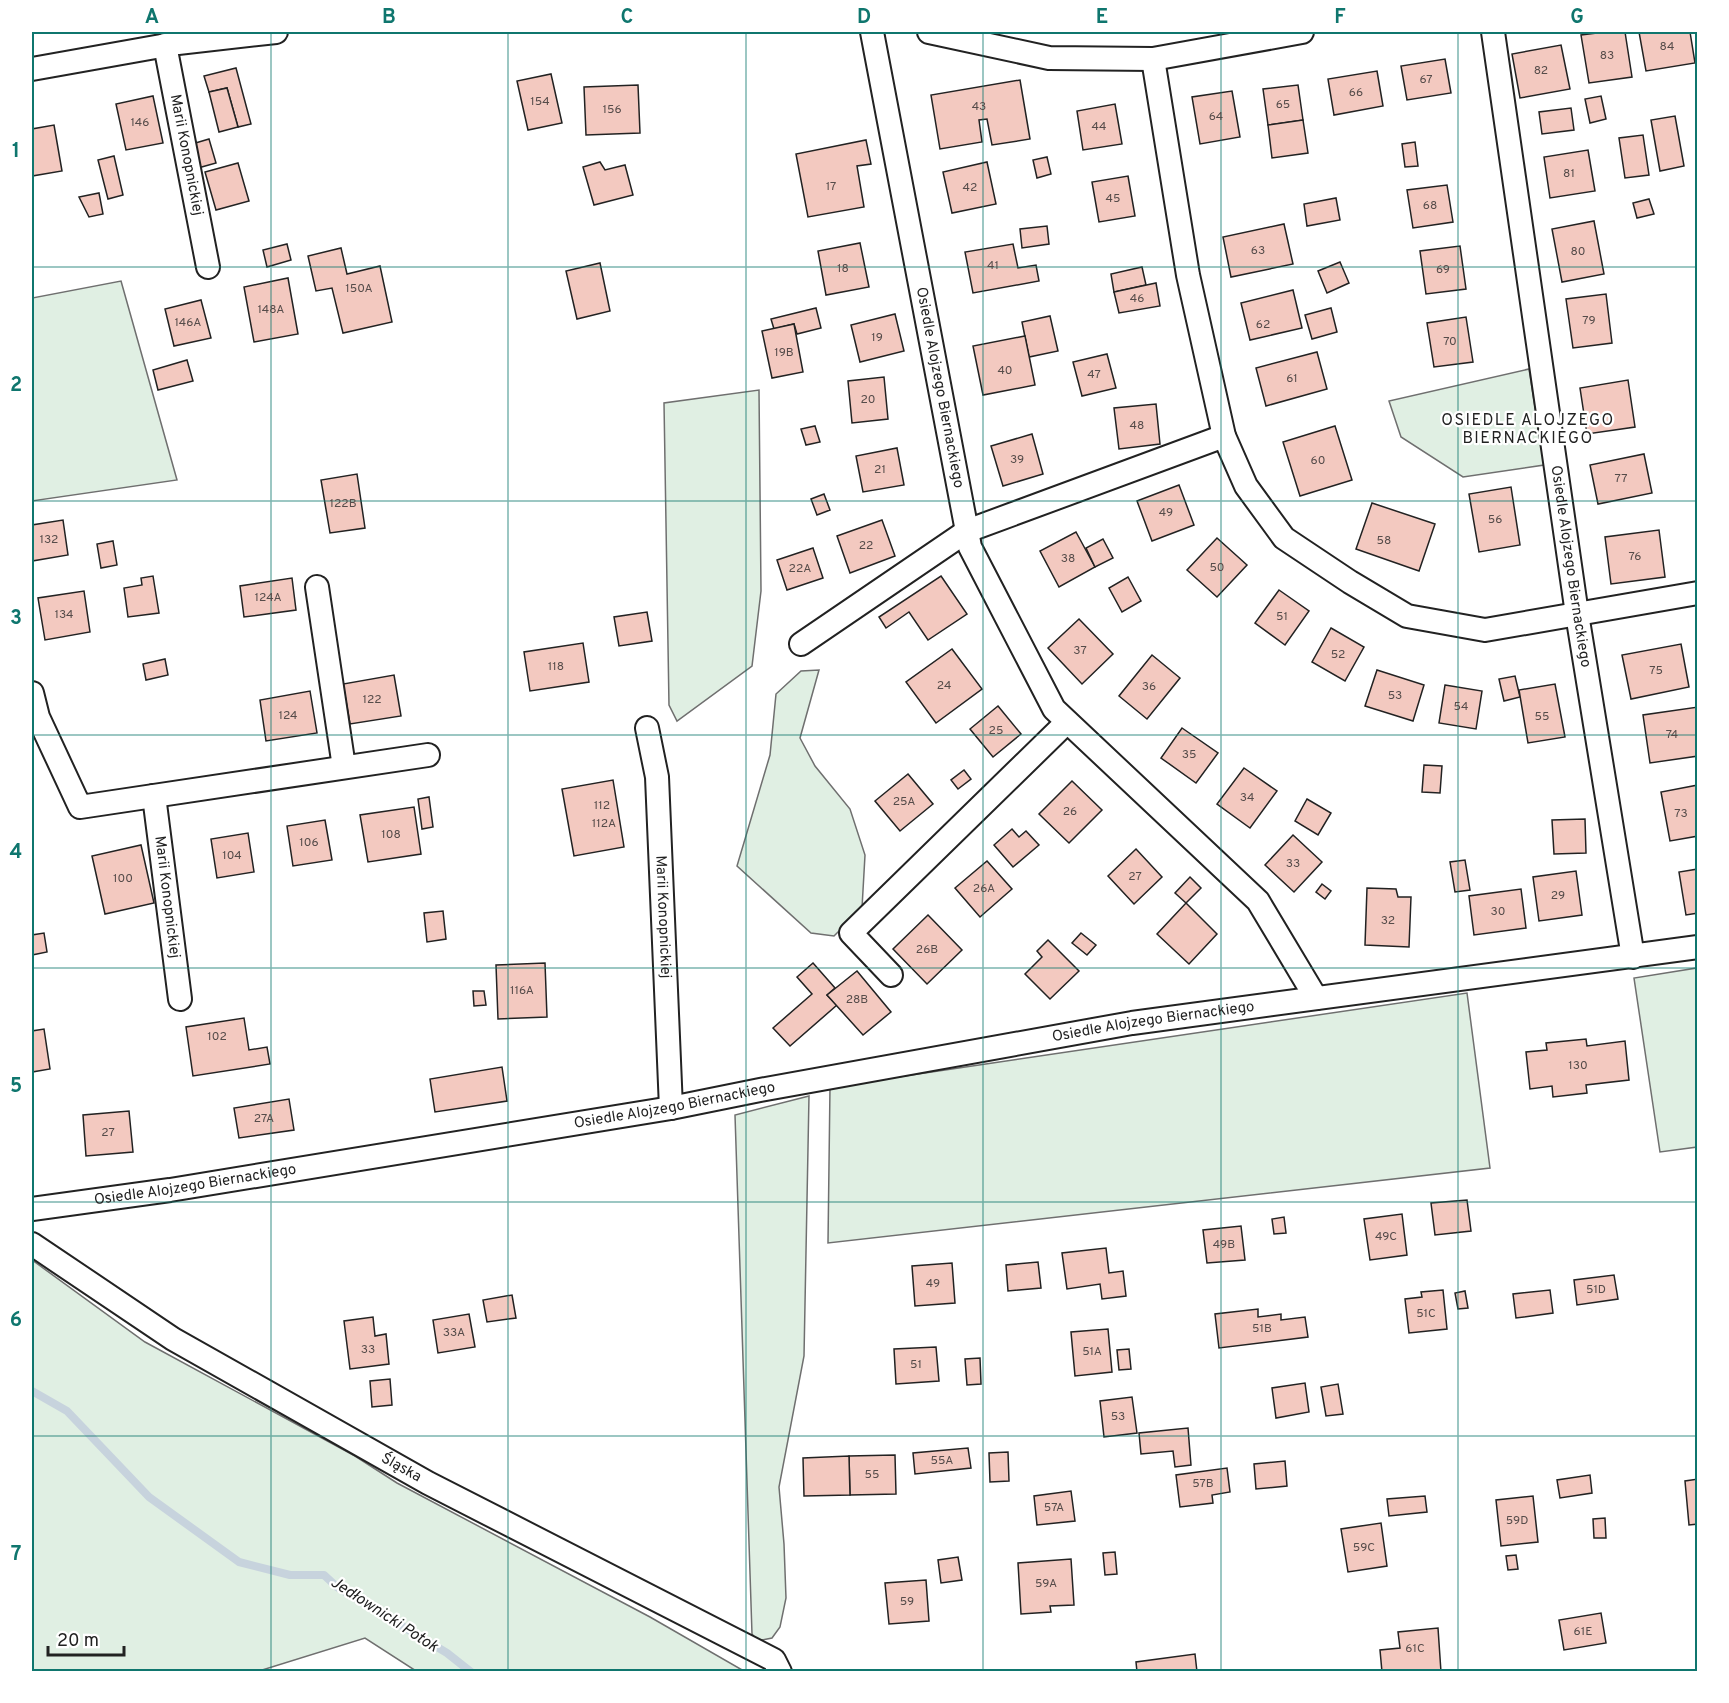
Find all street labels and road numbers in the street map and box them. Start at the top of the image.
street label: Marii Konopnickiej [165,93,207,217]
street label: Osiedle Alojzego Biernackiego [911,286,968,490]
street label: Osiedle Alojzego Biernackiego [1546,464,1595,669]
street label: Marii Konopnickiej [150,835,184,960]
street label: Marii Konopnickiej [651,855,675,979]
street label: Osiedle Alojzego Biernackiego [1051,997,1256,1047]
street label: Osiedle Alojzego Biernackiego [573,1078,777,1133]
street label: Osiedle Alojzego Biernackiego [93,1160,298,1210]
street label: Śląska [378,1447,425,1487]

